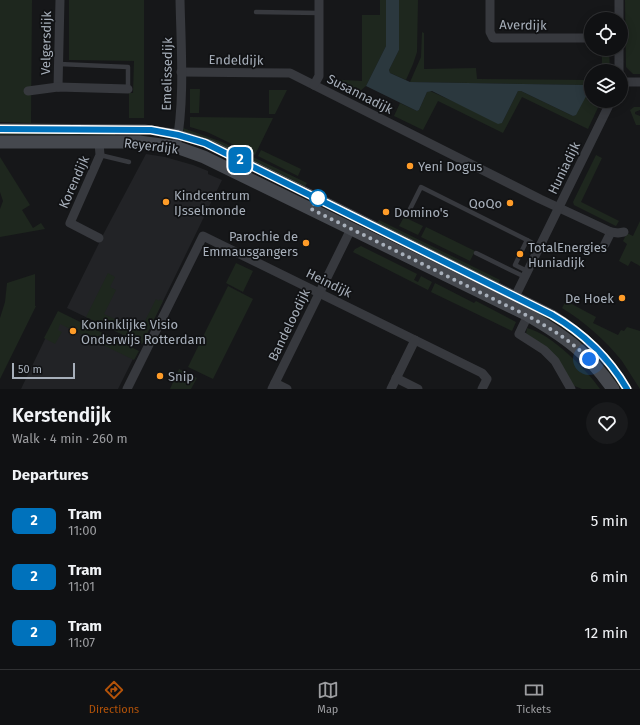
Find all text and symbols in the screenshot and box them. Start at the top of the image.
street label: Velgersdijk [38,11,54,75]
map controls [584,12,628,108]
button: locate [584,12,628,56]
street label: Averdijk [499,17,547,33]
street label: Emelissedijk [159,37,175,111]
street label: Endeldijk [208,52,264,68]
button: layers [584,64,628,108]
street label: Susannadijk [325,71,396,117]
street label: Reyerdijk [123,135,179,157]
street label: Huniadijk [545,139,583,197]
line badge: 2 [227,147,253,173]
text: 2 [236,151,244,168]
street label: Korendijk [56,153,92,211]
place label: Yeni Dogus [418,159,482,174]
marker: Yeni Dogus [405,161,415,171]
place label: Kindcentrum IJsselmonde [174,188,250,218]
unlabelled marker [309,189,327,207]
place label: QoQo [469,196,502,211]
marker: Kindcentrum IJsselmonde [161,197,171,207]
marker: QoQo [505,198,515,208]
place label: Domino's [394,205,449,220]
marker: Domino's [381,207,391,217]
place label: Parochie de Emmausgangers [202,229,298,259]
marker: Parochie de Emmausgangers [301,238,311,248]
place label: TotalEnergies Huniadijk [528,240,607,270]
marker: TotalEnergies Huniadijk [515,249,525,259]
street label: Heindijk [304,266,355,301]
street label: Bandeloodijk [265,286,313,363]
place label: De Hoek [565,291,614,306]
marker: De Hoek [617,293,627,303]
place label: Koninklijke Visio Onderwijs Rotterdam [81,317,206,347]
marker: Koninklijke Visio Onderwijs Rotterdam [68,326,78,336]
your location [579,349,599,369]
scale bar [12,361,75,380]
text: 50 m [18,363,42,376]
place label: Snip [168,369,194,384]
marker: Snip [155,371,165,381]
button: heart [586,402,628,444]
text: Kerstendijk [12,404,111,427]
text: Walk · 4 min · 260 m [12,431,128,446]
text: Departures [12,466,89,484]
text: Tram [68,505,102,523]
text: 2 [30,512,38,529]
text: 5 min [591,512,628,530]
text: 11:00 [68,523,97,538]
text: Tram [68,561,102,579]
text: 2 [30,568,38,585]
text: 6 min [590,568,628,586]
text: 11:01 [68,579,95,594]
text: Tram [68,617,102,635]
text: 2 [30,624,38,641]
text: 12 min [584,624,628,642]
text: 11:07 [68,635,95,650]
tab: Directions [89,679,139,716]
tab: Map [317,679,339,716]
tab: Tickets [517,679,551,716]

